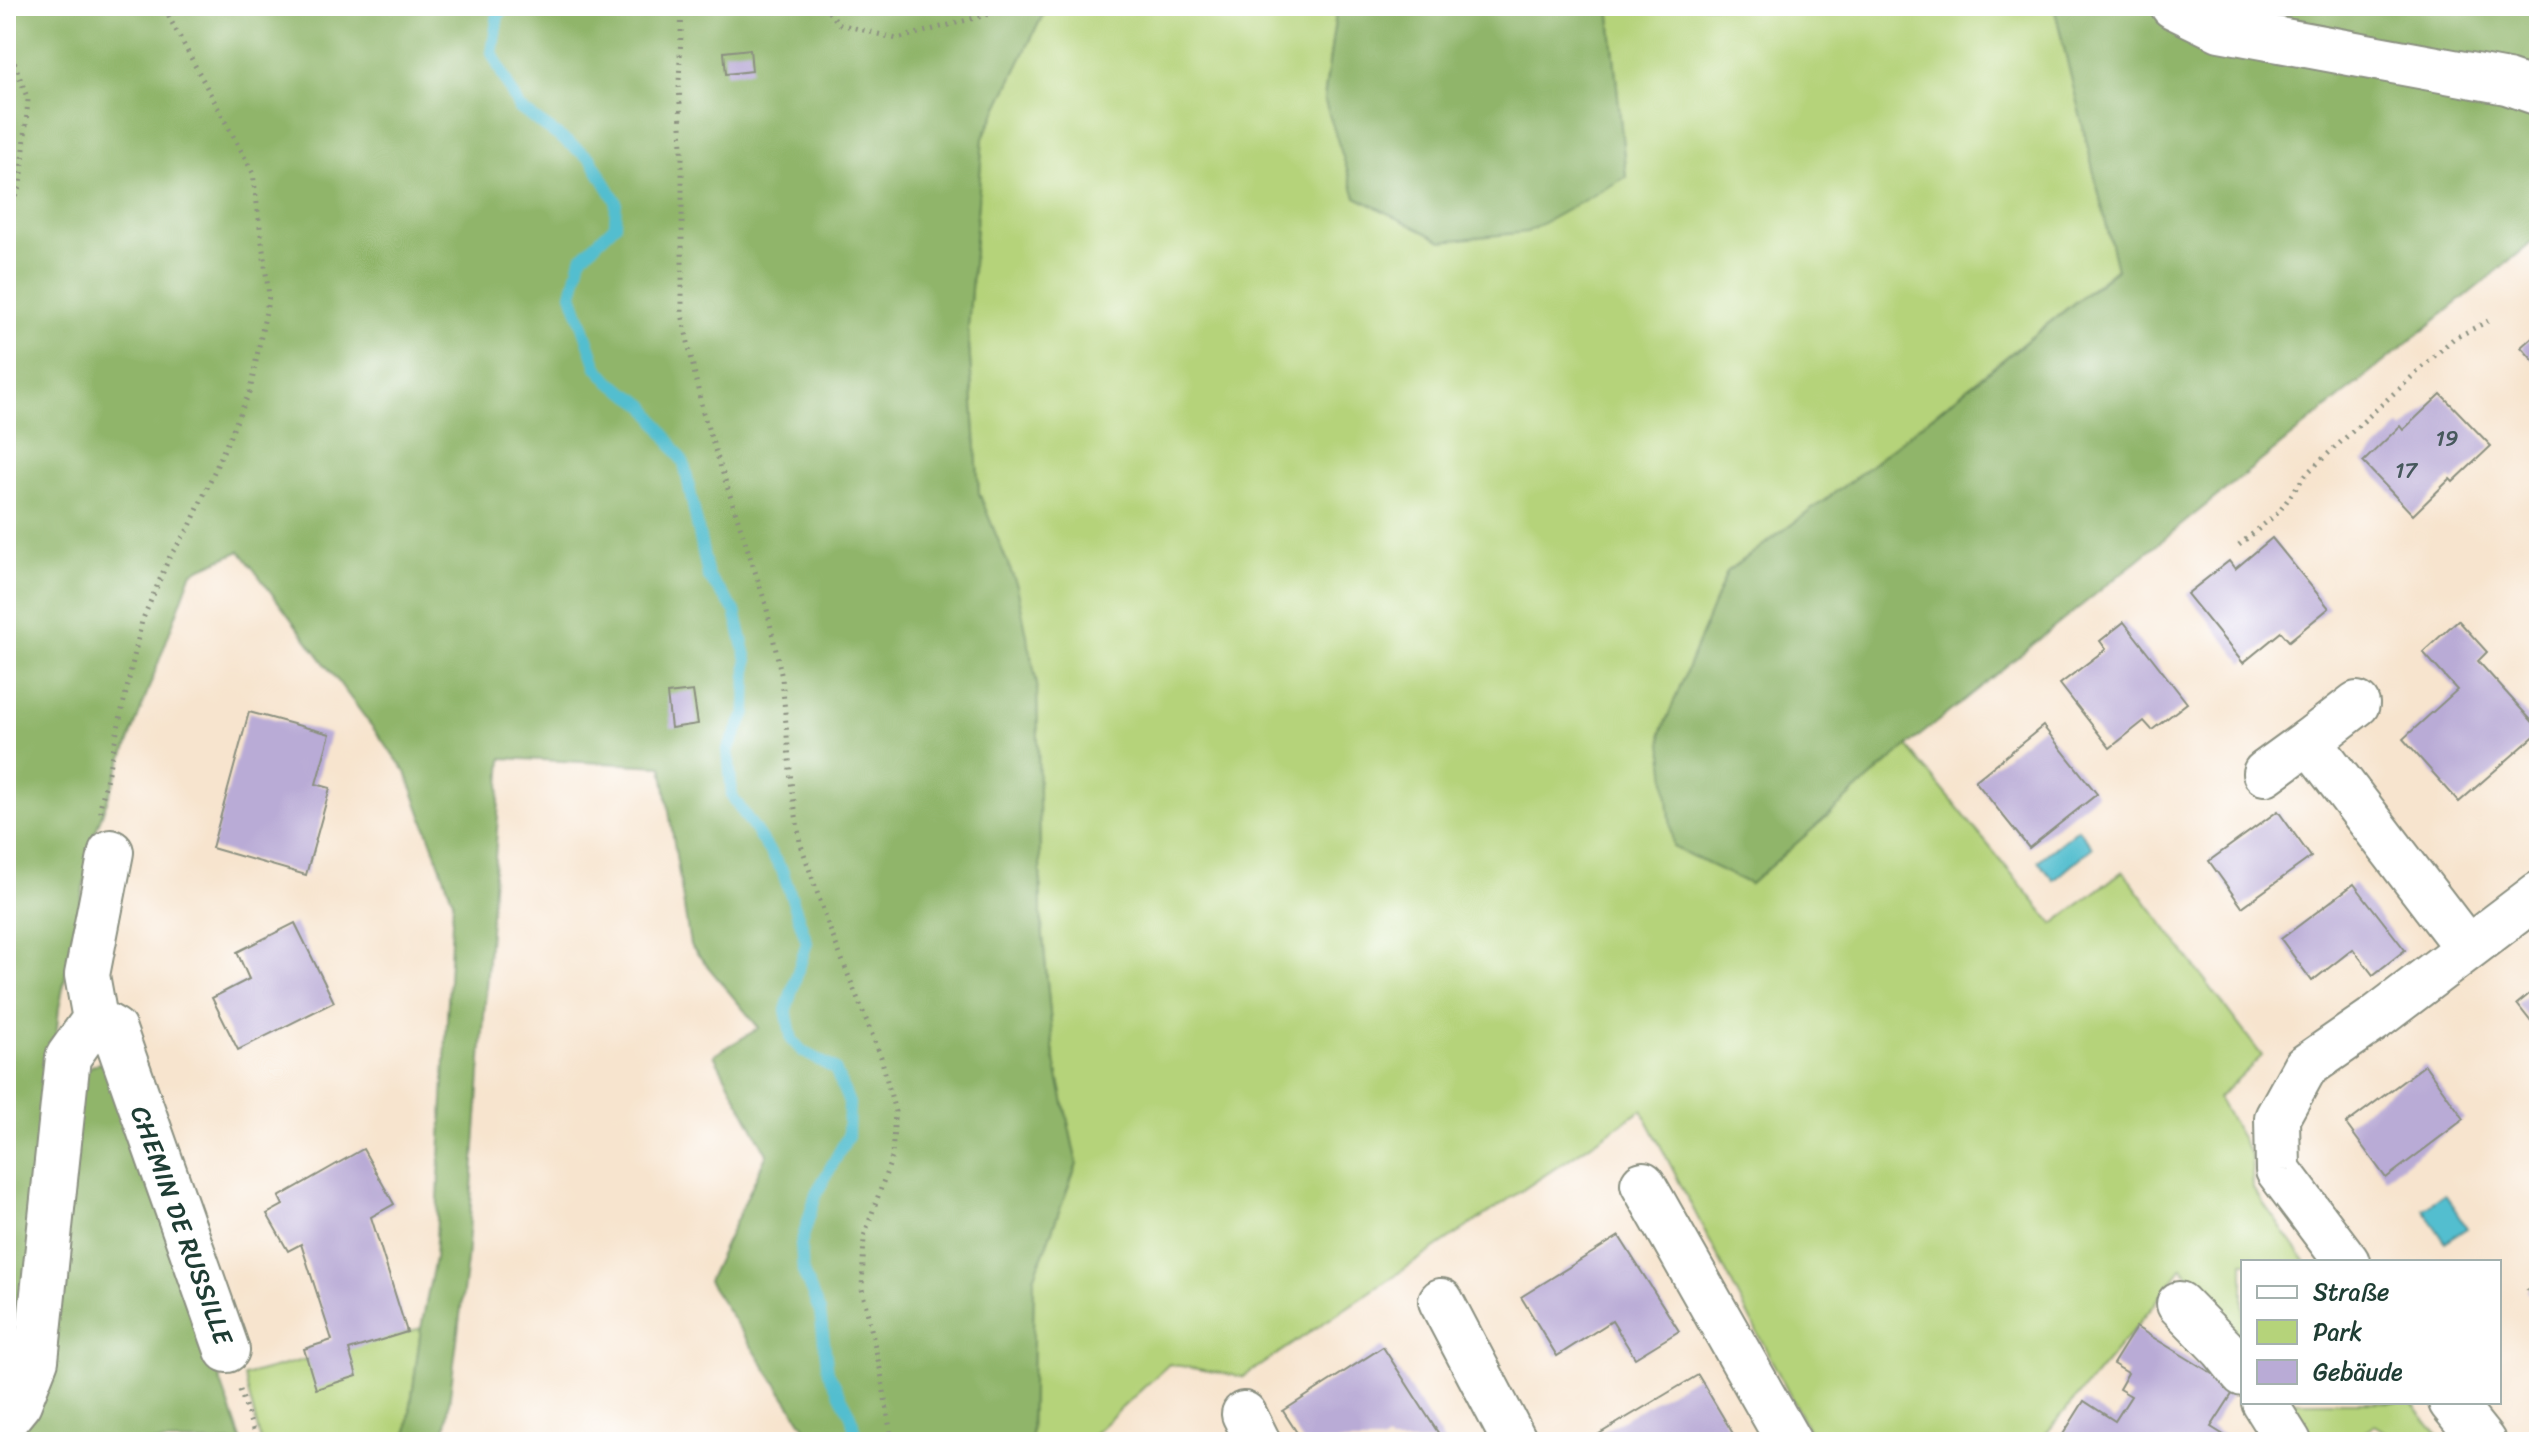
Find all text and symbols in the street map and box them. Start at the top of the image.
house number: 19 [2436,419,2458,458]
house number: 17 [2395,451,2418,490]
street label: CHEMIN DE RUSSILLE [117,1099,247,1352]
legend [2241,1260,2501,1404]
text: Straße [2313,1271,2389,1313]
text: Park [2313,1311,2362,1353]
text: Gebäude [2313,1351,2403,1393]

